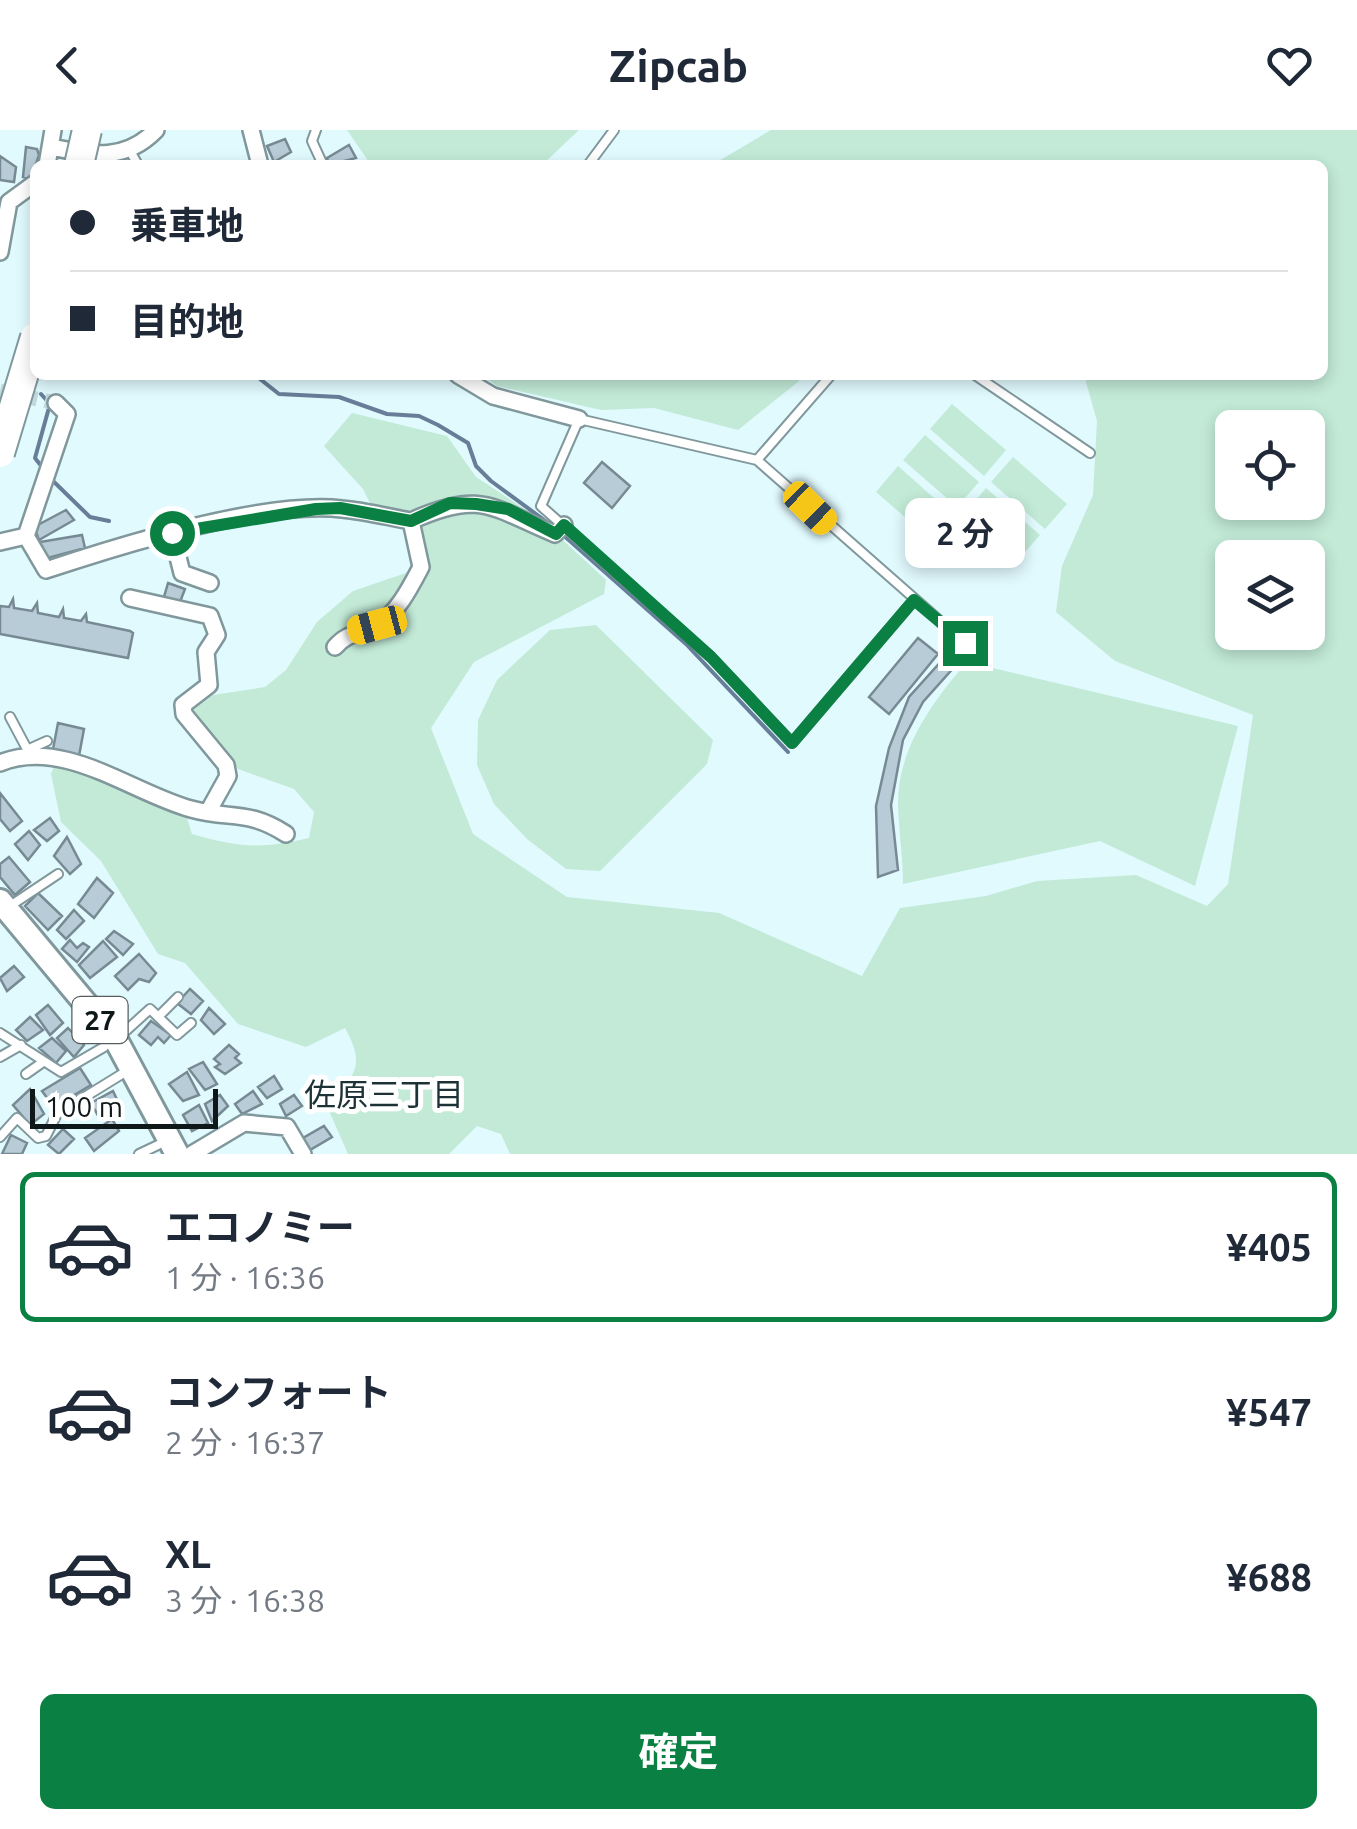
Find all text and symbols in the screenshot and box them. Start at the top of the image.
icon: back [40,38,95,93]
icon: heart [1262,38,1317,93]
text: Zipcab [609,40,748,91]
text: 乗車地 [130,204,244,246]
text: 目的地 [130,300,244,342]
map controls [1215,410,1325,650]
button: locate [1215,410,1325,520]
car [778,476,842,540]
callout: 2 分 [905,498,1025,568]
route start [150,511,195,556]
text: 2 分 [936,515,994,551]
button: layers [1215,540,1325,650]
car [344,603,410,647]
route end [943,621,988,666]
road number: 27 [72,997,128,1043]
district label: 佐原三丁目 [304,1076,464,1112]
scale bar [30,1084,218,1128]
text: 100 m [45,1091,123,1122]
icon: car [45,1202,135,1292]
text: エコノミー [165,1206,355,1248]
text: ¥405 [1226,1226,1312,1268]
text: 1 分 · 16:36 [165,1259,325,1295]
icon: car [45,1367,135,1457]
text: コンフォート [165,1371,392,1413]
text: ¥547 [1226,1391,1312,1433]
text: 2 分 · 16:37 [165,1424,325,1460]
icon: car [45,1532,135,1622]
text: XL [165,1533,211,1575]
text: ¥688 [1226,1556,1312,1598]
text: 3 分 · 16:38 [165,1582,325,1618]
button: 確定 [40,1694,1317,1809]

